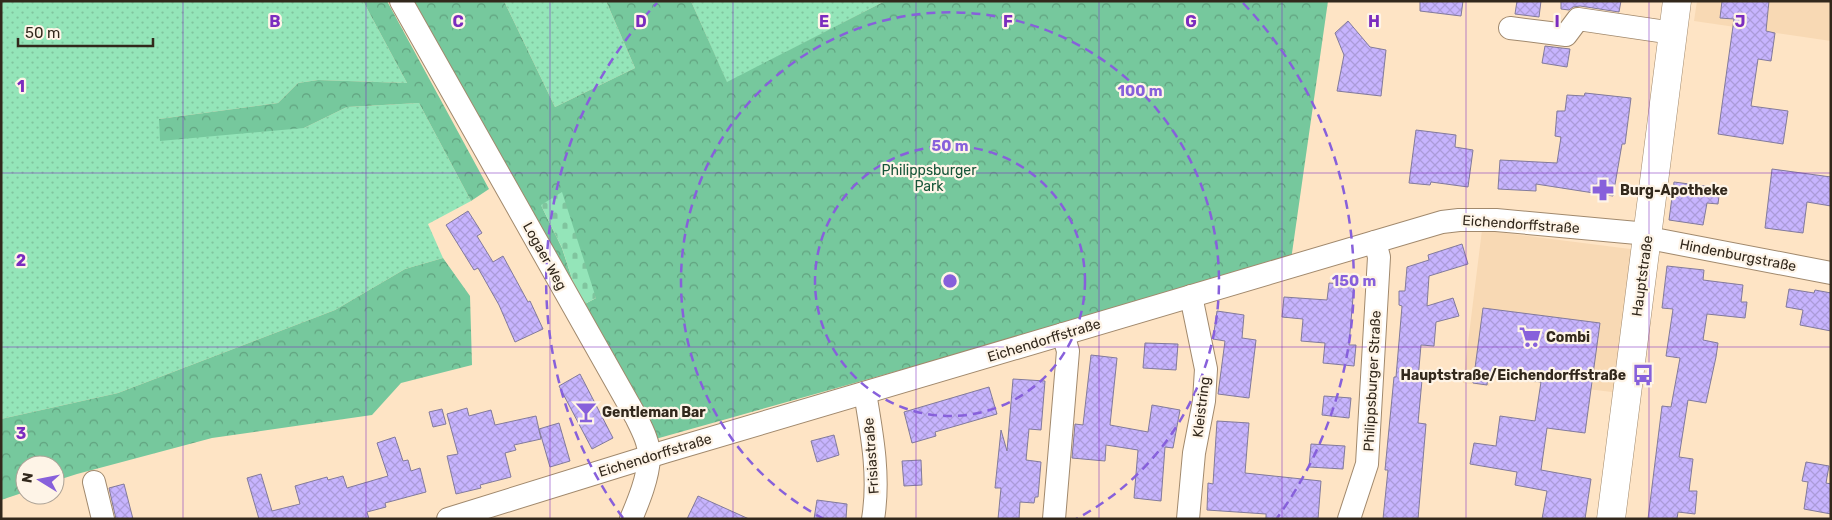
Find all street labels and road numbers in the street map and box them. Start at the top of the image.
street label: Eichendorffstraße [1462,212,1580,237]
street label: Logaer Weg [519,219,570,293]
street label: Hauptstraße [1628,234,1657,318]
street label: Hindenburgstraße [1678,236,1798,275]
street label: Philippsburger Straße [1360,310,1385,452]
street label: Eichendorffstraße [986,315,1103,366]
street label: Kleistring [1189,376,1214,438]
street label: Frisiastraße [860,417,883,495]
street label: Eichendorffstraße [597,430,714,481]

